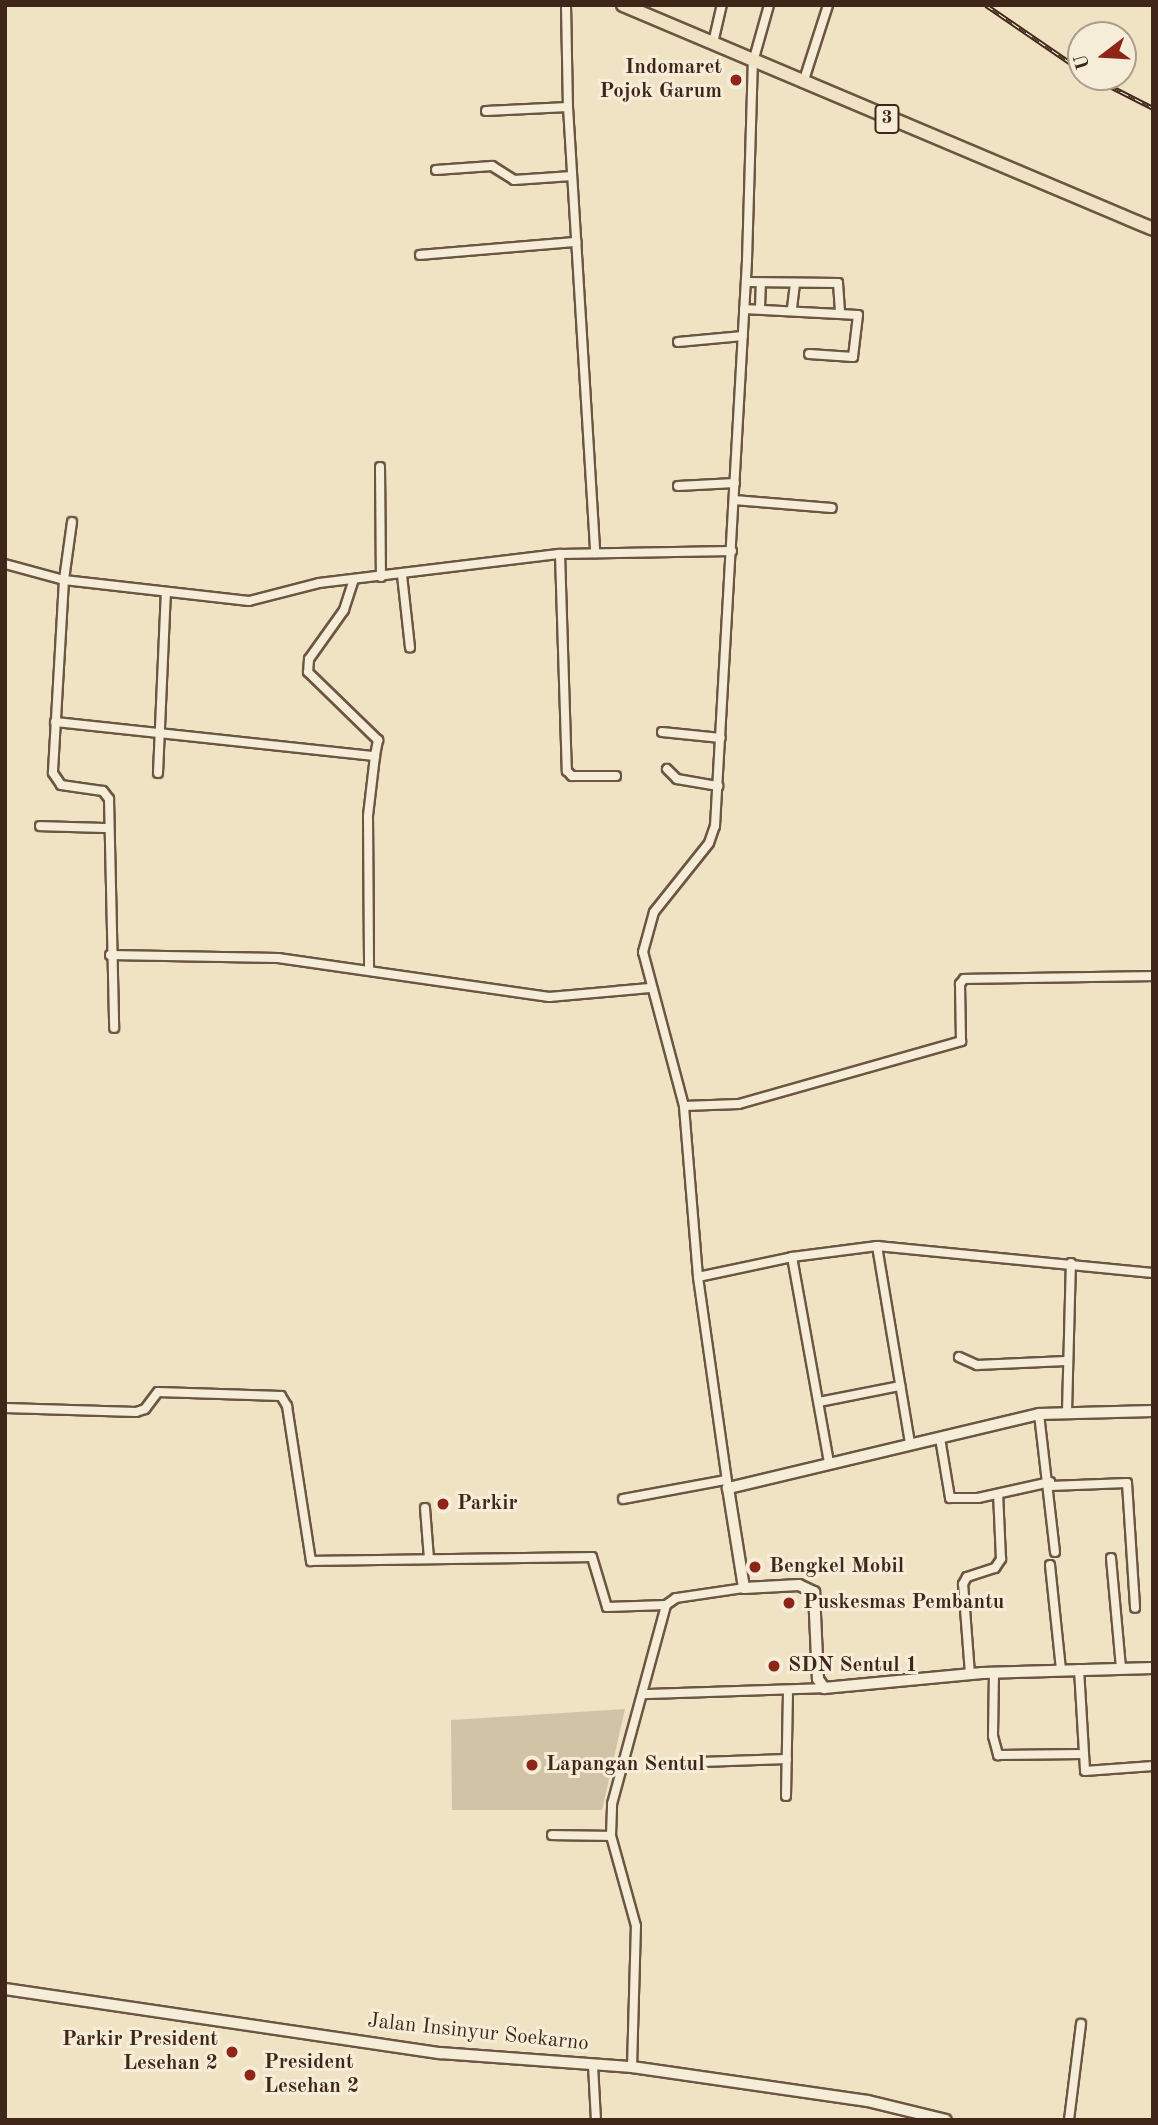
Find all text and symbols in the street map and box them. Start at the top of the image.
north arrow [1067,21,1137,91]
text: U [1072,52,1095,72]
place label: Indomaret Pojok Garum [600,55,722,105]
marker: Indomaret Pojok Garum [728,72,744,88]
road number: 3 [873,104,901,134]
place label: Parkir [457,1491,518,1517]
marker: Parkir [435,1496,451,1512]
place label: Bengkel Mobil [769,1554,904,1580]
marker: Bengkel Mobil [747,1559,763,1575]
place label: Puskesmas Pembantu [803,1590,1004,1616]
marker: Puskesmas Pembantu [781,1595,797,1611]
place label: SDN Sentul 1 [788,1653,918,1679]
marker: SDN Sentul 1 [766,1658,782,1674]
place label: Lapangan Sentul [546,1752,705,1778]
marker: Lapangan Sentul [524,1757,540,1773]
street label: Jalan Insinyur Soekarno [366,2009,590,2057]
place label: Parkir President Lesehan 2 [62,2027,218,2077]
marker: Parkir President Lesehan 2 [224,2044,240,2060]
place label: President Lesehan 2 [264,2050,359,2100]
marker: President Lesehan 2 [242,2067,258,2083]

